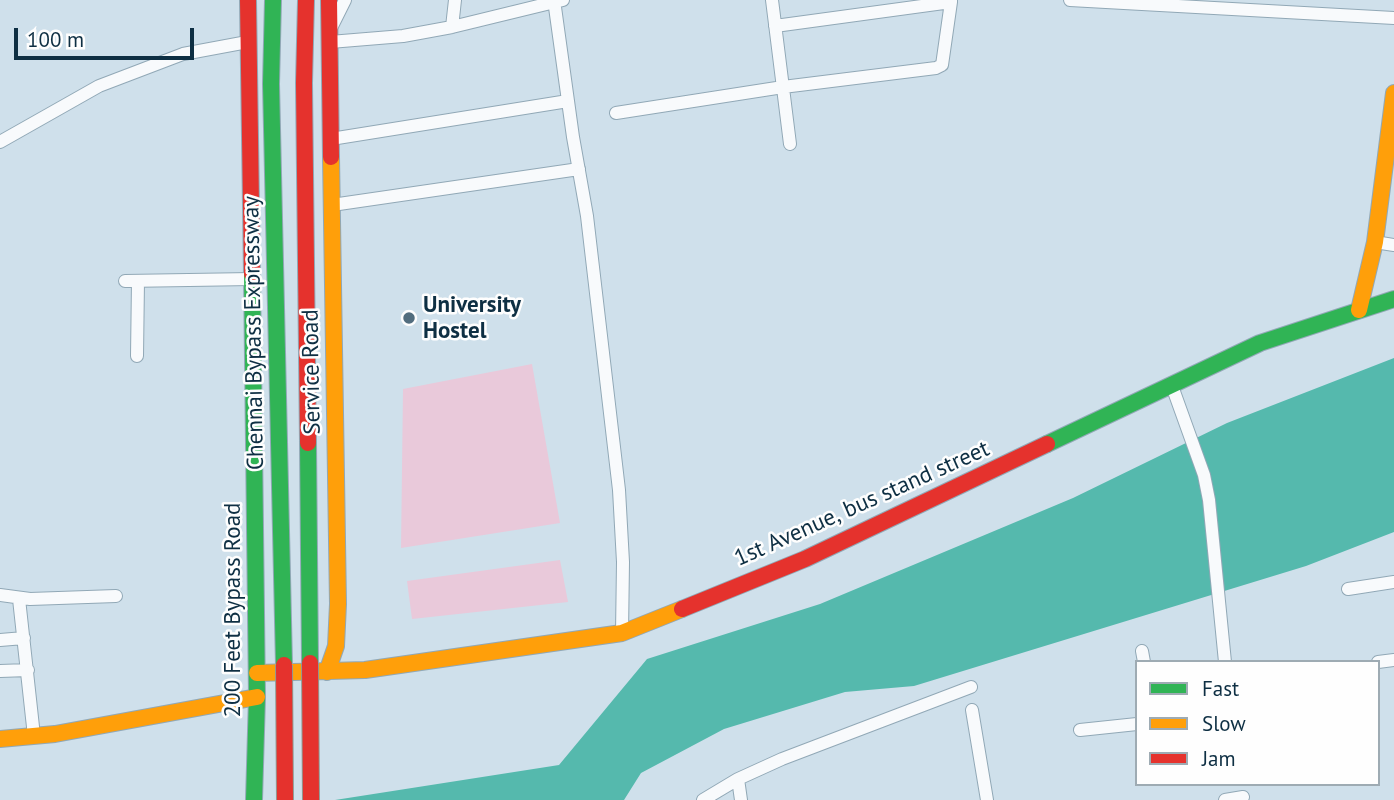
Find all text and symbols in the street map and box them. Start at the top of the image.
scale bar [18,14,198,58]
text: 100 m [27,26,84,53]
street label: Chennai Bypass Expressway [238,196,270,470]
place label: University Hostel [423,291,521,345]
street label: Service Road [297,309,327,435]
marker: University Hostel [401,310,417,326]
street label: 1st Avenue, bus stand street [730,435,994,573]
street label: 200 Feet Bypass Road [219,503,247,717]
legend [1135,660,1380,786]
text: Fast [1202,675,1239,702]
text: Slow [1202,710,1246,737]
text: Jam [1202,745,1236,772]

